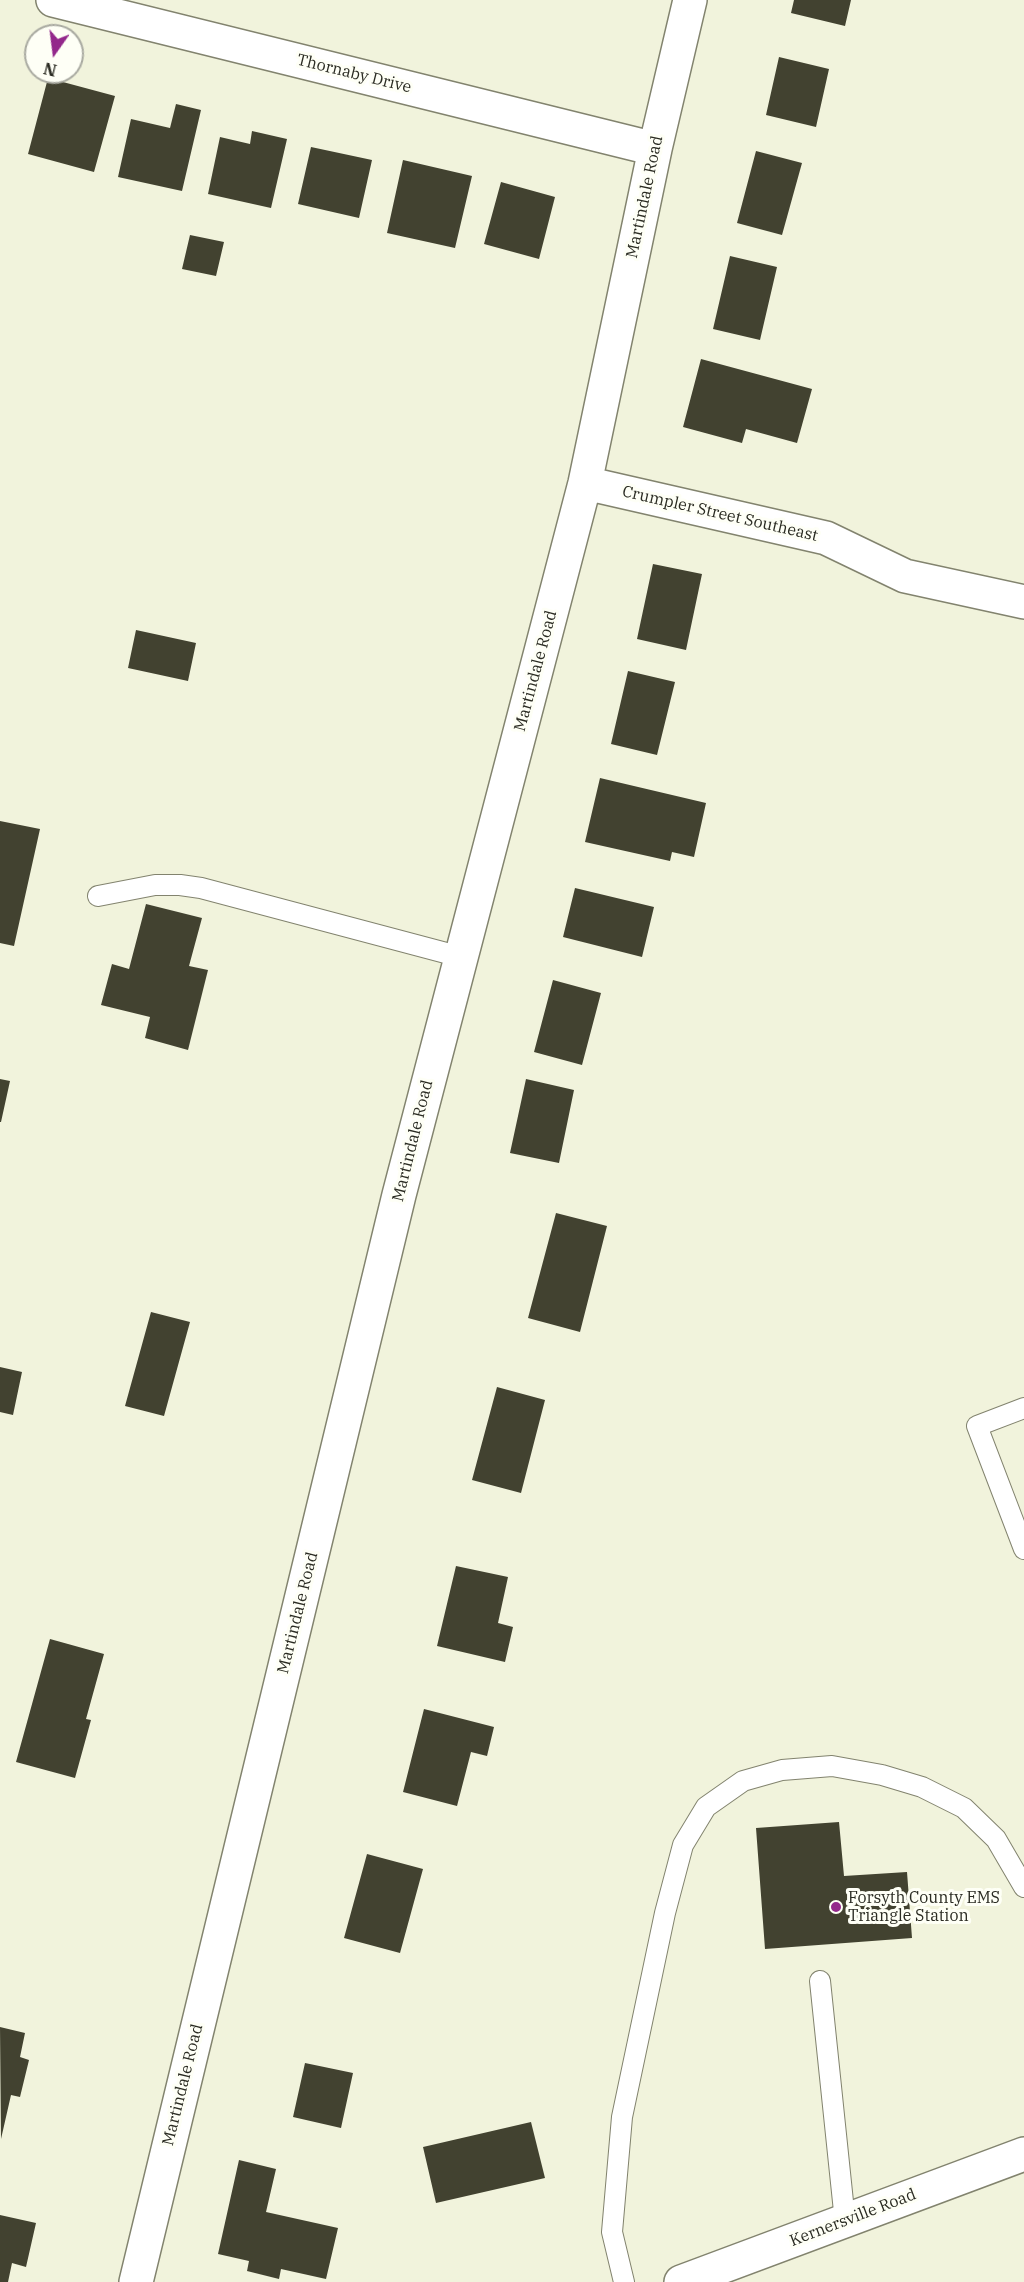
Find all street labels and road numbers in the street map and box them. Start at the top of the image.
street label: Thornaby Drive [295,50,413,98]
street label: Martindale Road [623,134,667,260]
street label: Crumpler Street Southeast [620,482,820,546]
street label: Martindale Road [511,608,561,734]
street label: Martindale Road [389,1078,437,1204]
street label: Martindale Road [274,1550,322,1676]
street label: Martindale Road [159,2022,207,2148]
street label: Kernersville Road [787,2185,919,2251]

